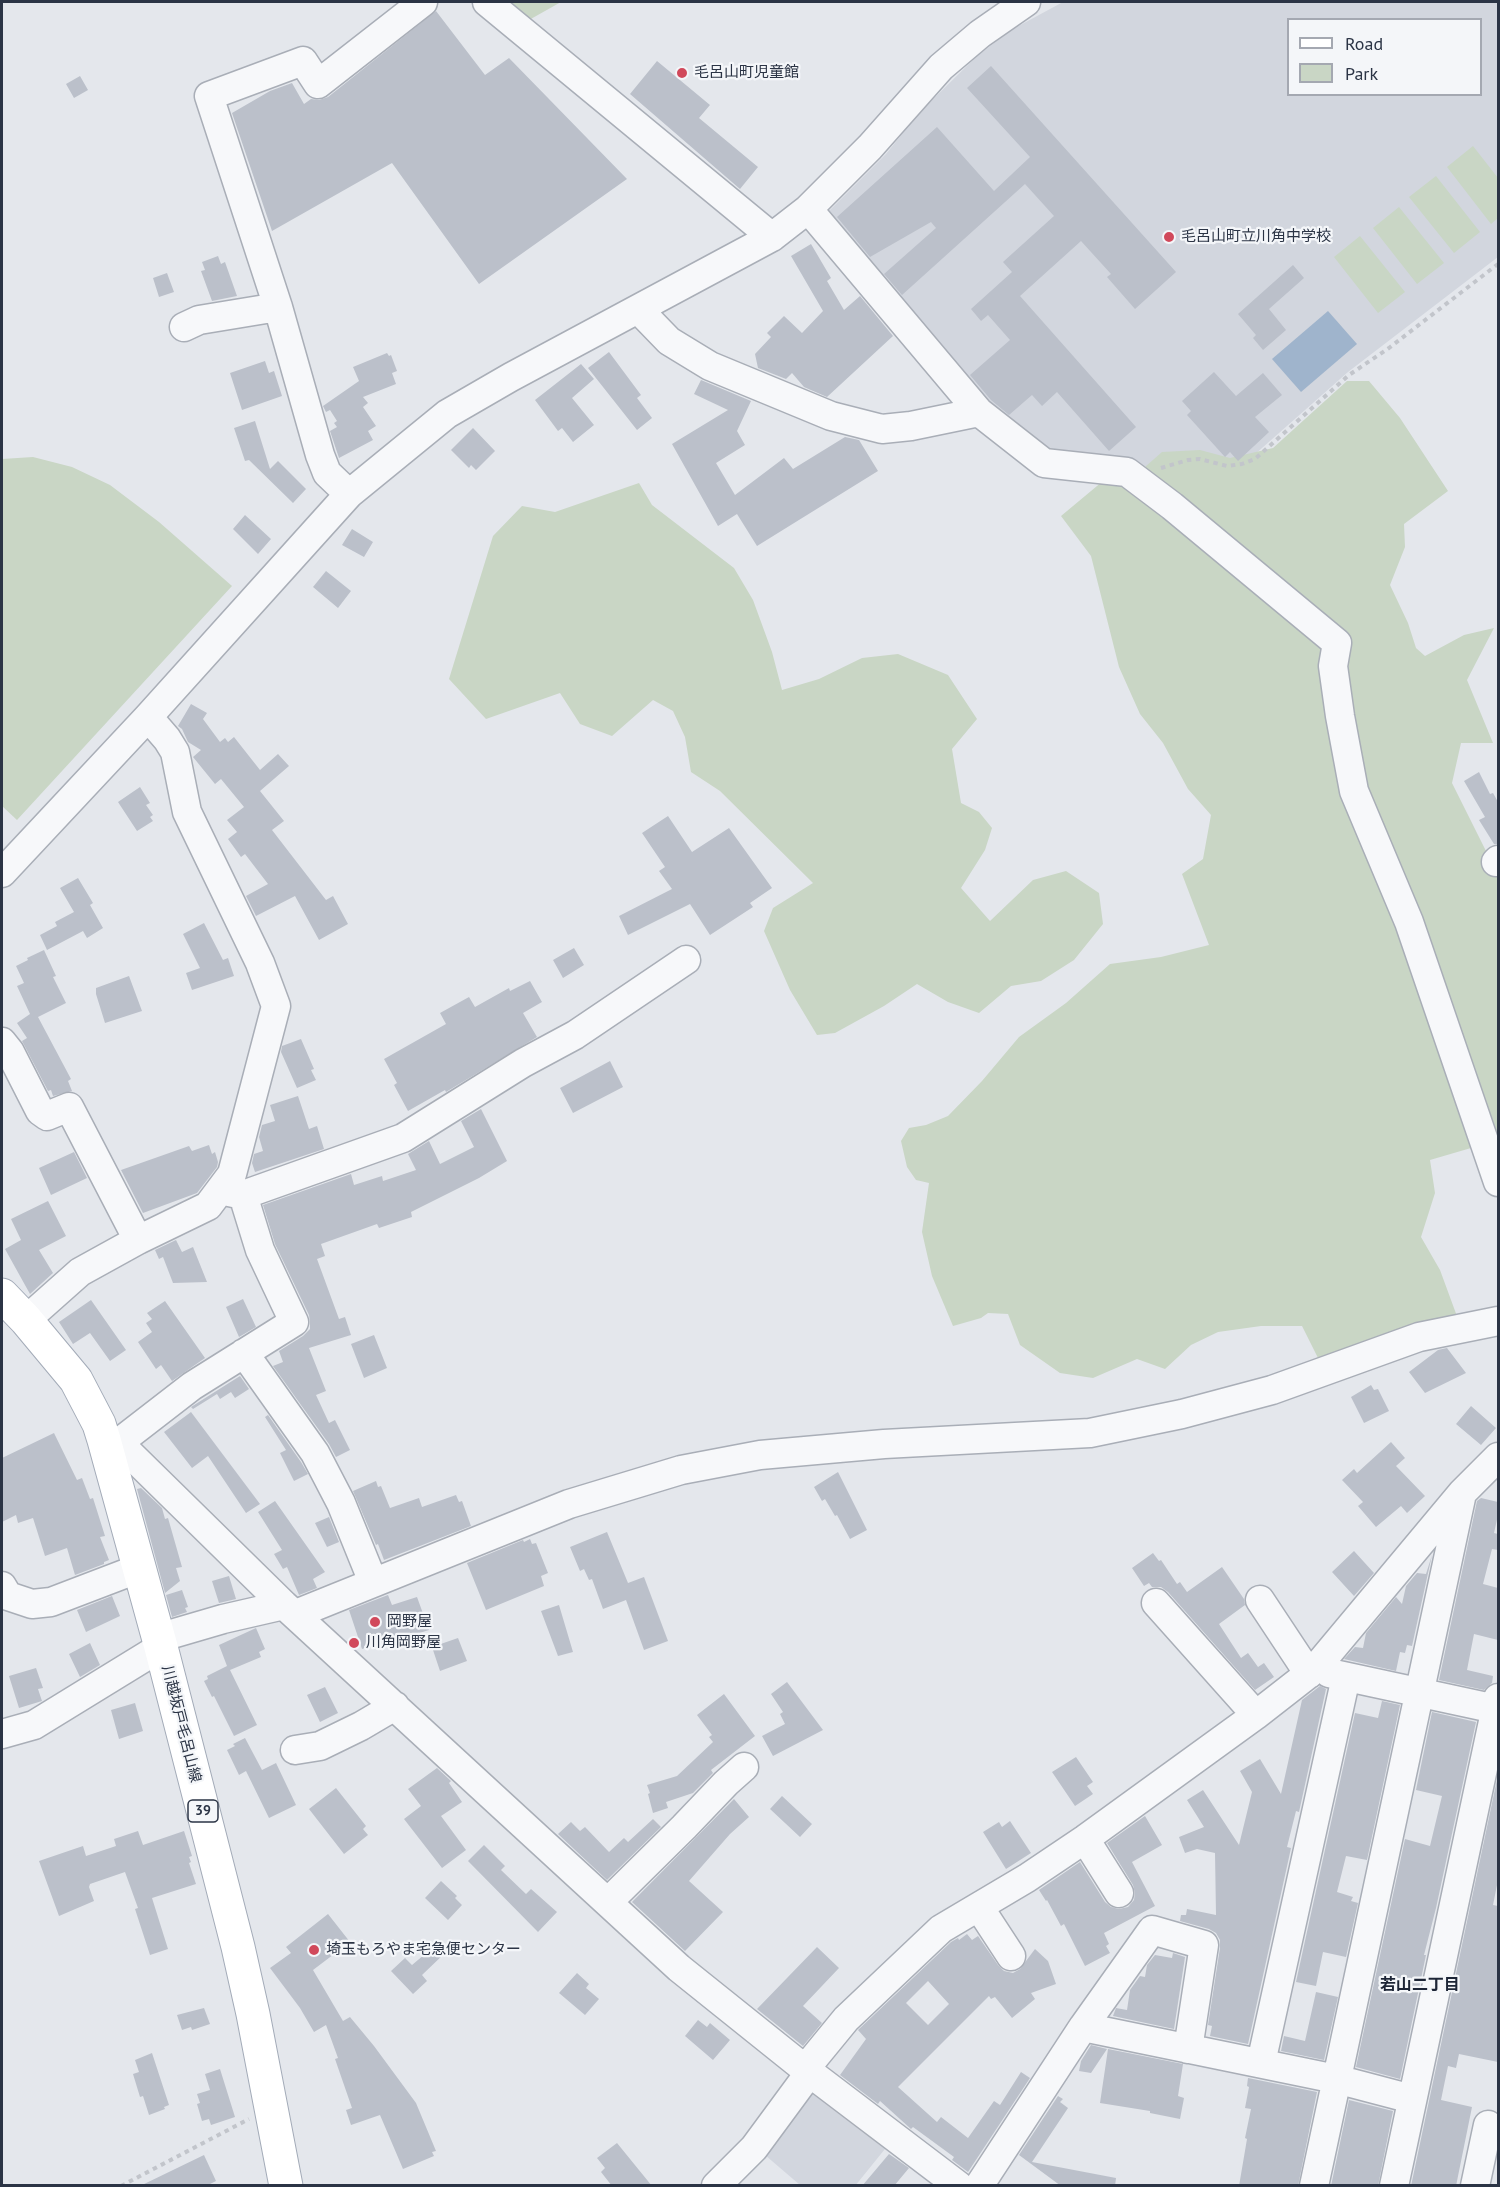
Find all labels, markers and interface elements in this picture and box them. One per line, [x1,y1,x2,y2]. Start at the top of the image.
legend [1287,18,1482,96]
text: Road [1345,32,1383,55]
text: Park [1345,62,1378,85]
place label: 毛呂山町児童館 [694,64,799,82]
marker: 毛呂山町児童館 [675,66,689,80]
place label: 毛呂山町立川角中学校 [1181,228,1331,246]
marker: 毛呂山町立川角中学校 [1162,230,1176,244]
place label: 岡野屋 [387,1613,432,1631]
marker: 岡野屋 [368,1615,382,1629]
place label: 川角岡野屋 [366,1634,441,1652]
marker: 川角岡野屋 [347,1636,361,1650]
street label: 川越坂戸毛呂山線 [158,1664,204,1784]
road number: 39 [188,1800,218,1822]
place label: 埼玉もろやま宅急便センター [326,1941,521,1959]
marker: 埼玉もろやま宅急便センター [307,1943,321,1957]
district label: 若山二丁目 [1380,1975,1460,1995]

